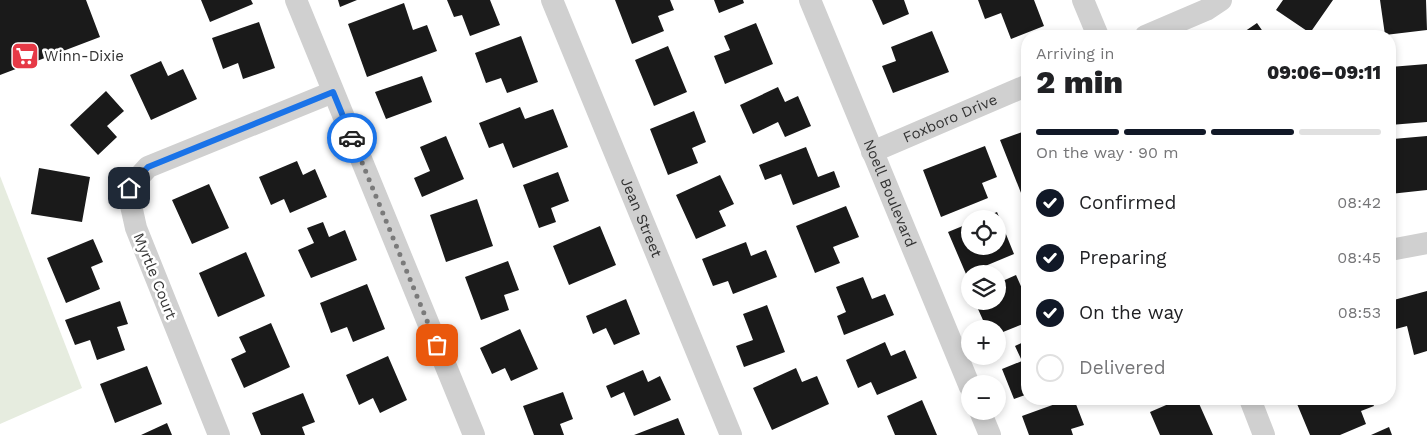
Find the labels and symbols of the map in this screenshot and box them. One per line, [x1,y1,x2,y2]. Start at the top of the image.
supermarket icon: Winn-Dixie [10,41,40,71]
place label: Winn-Dixie [44,47,124,65]
street label: Foxboro Drive [900,90,1000,147]
courier [327,113,377,163]
street label: Noell Boulevard [860,137,920,250]
pin [108,167,150,209]
street label: Jean Street [617,175,666,261]
street label: Myrtle Court [130,230,181,322]
pin [416,324,458,366]

